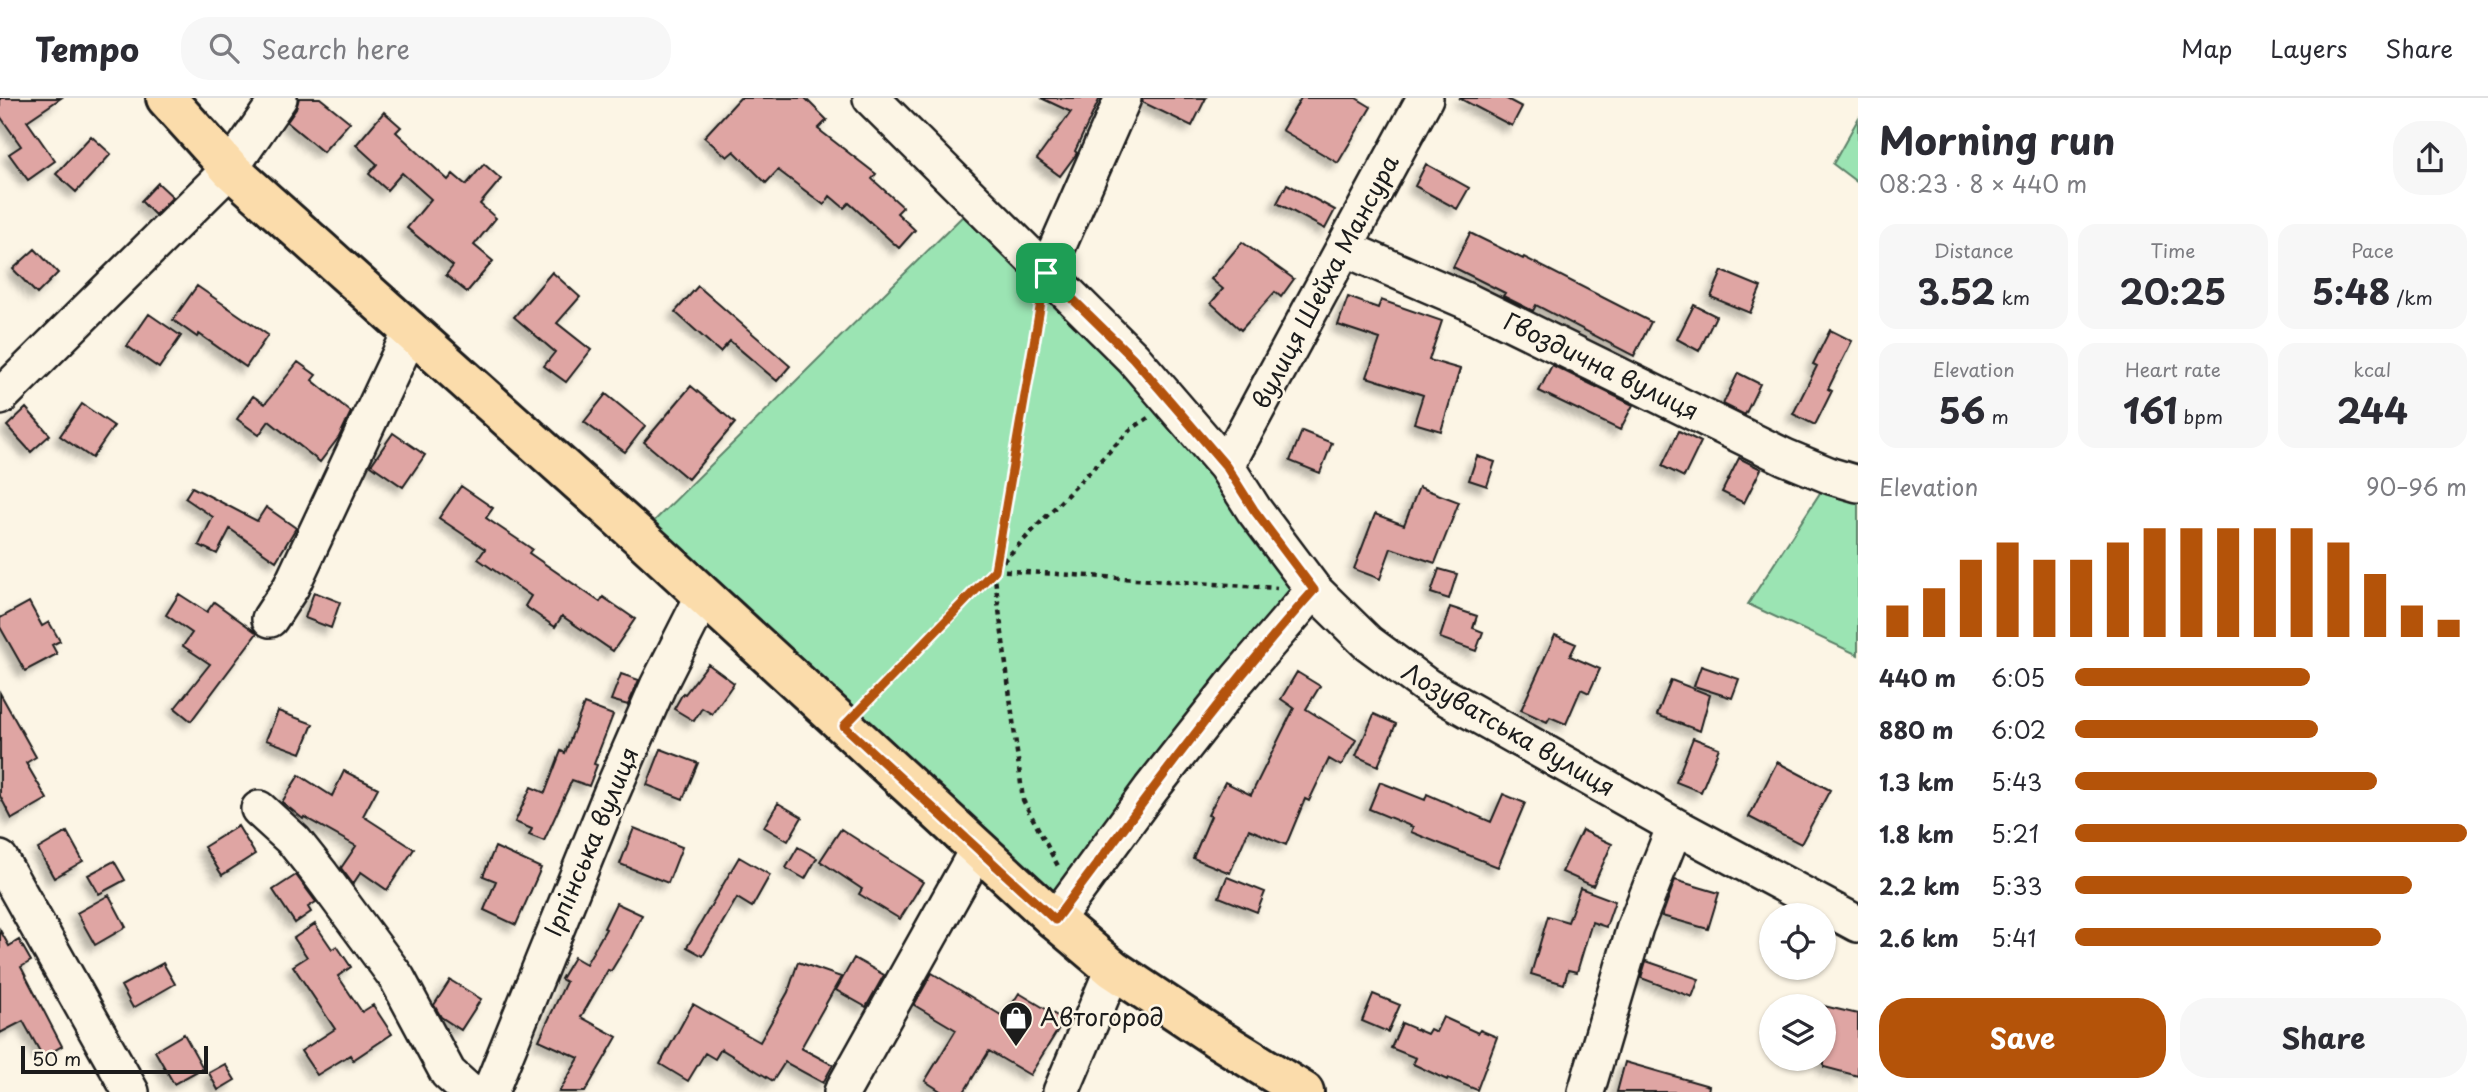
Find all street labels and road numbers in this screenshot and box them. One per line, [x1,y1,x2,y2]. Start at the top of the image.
street label: вулиця Шейха Мансура [1242,148,1407,415]
street label: Гвоздична вулиця [1498,302,1705,428]
street label: Лозуватська вулиця [1396,652,1622,804]
street label: Ірпінська вулиця [534,741,646,942]

